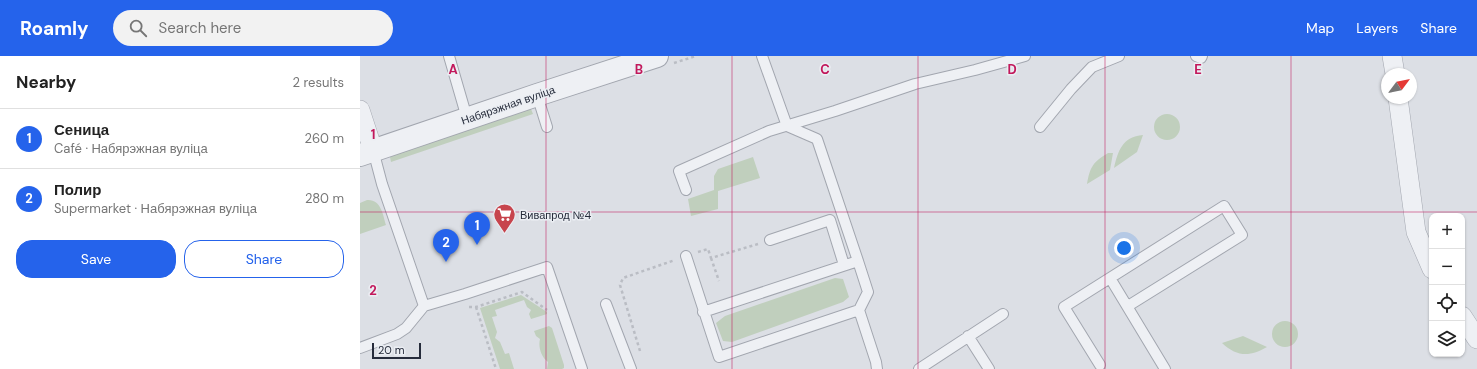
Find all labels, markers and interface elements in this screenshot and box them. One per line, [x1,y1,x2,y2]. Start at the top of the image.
search box [113,10,393,46]
text: Roamly [20,16,89,41]
icon: search [127,17,149,39]
text: Search here [159,18,241,38]
text: Map [1306,19,1334,37]
text: Layers [1356,19,1398,37]
text: Share [1420,19,1457,37]
text: A [448,61,458,78]
text: B [635,61,643,78]
text: C [820,61,830,78]
text: D [1007,61,1017,78]
text: E [1194,61,1202,78]
north arrow [1381,68,1417,104]
text: Nearby [16,71,76,93]
text: 2 results [293,74,344,91]
street label: Набярэжная вуліца [459,82,558,128]
text: Сеница [54,120,109,140]
text: 1 [371,126,375,143]
text: 1 [27,130,31,147]
text: 260 m [304,130,344,147]
text: Café · Набярэжная вуліца [54,140,208,157]
text: Полир [54,180,101,200]
text: 2 [25,190,33,207]
text: 280 m [305,190,344,207]
text: Supermarket · Набярэжная вуліца [54,200,257,217]
supermarket icon: Вивапрод №4 [491,202,517,235]
place label: Вивапрод №4 [520,208,591,222]
pin: 1 [464,212,490,245]
map controls [1429,213,1465,357]
button: + [1429,213,1465,249]
pin: 2 [433,229,459,262]
your location [1114,238,1134,258]
button: Save [16,240,176,278]
button: Share [184,240,344,278]
button: − [1429,249,1465,285]
text: 2 [369,282,377,299]
button: locate [1429,285,1465,321]
button: layers [1429,321,1465,357]
scale bar [372,341,421,360]
text: 20 m [378,343,404,357]

